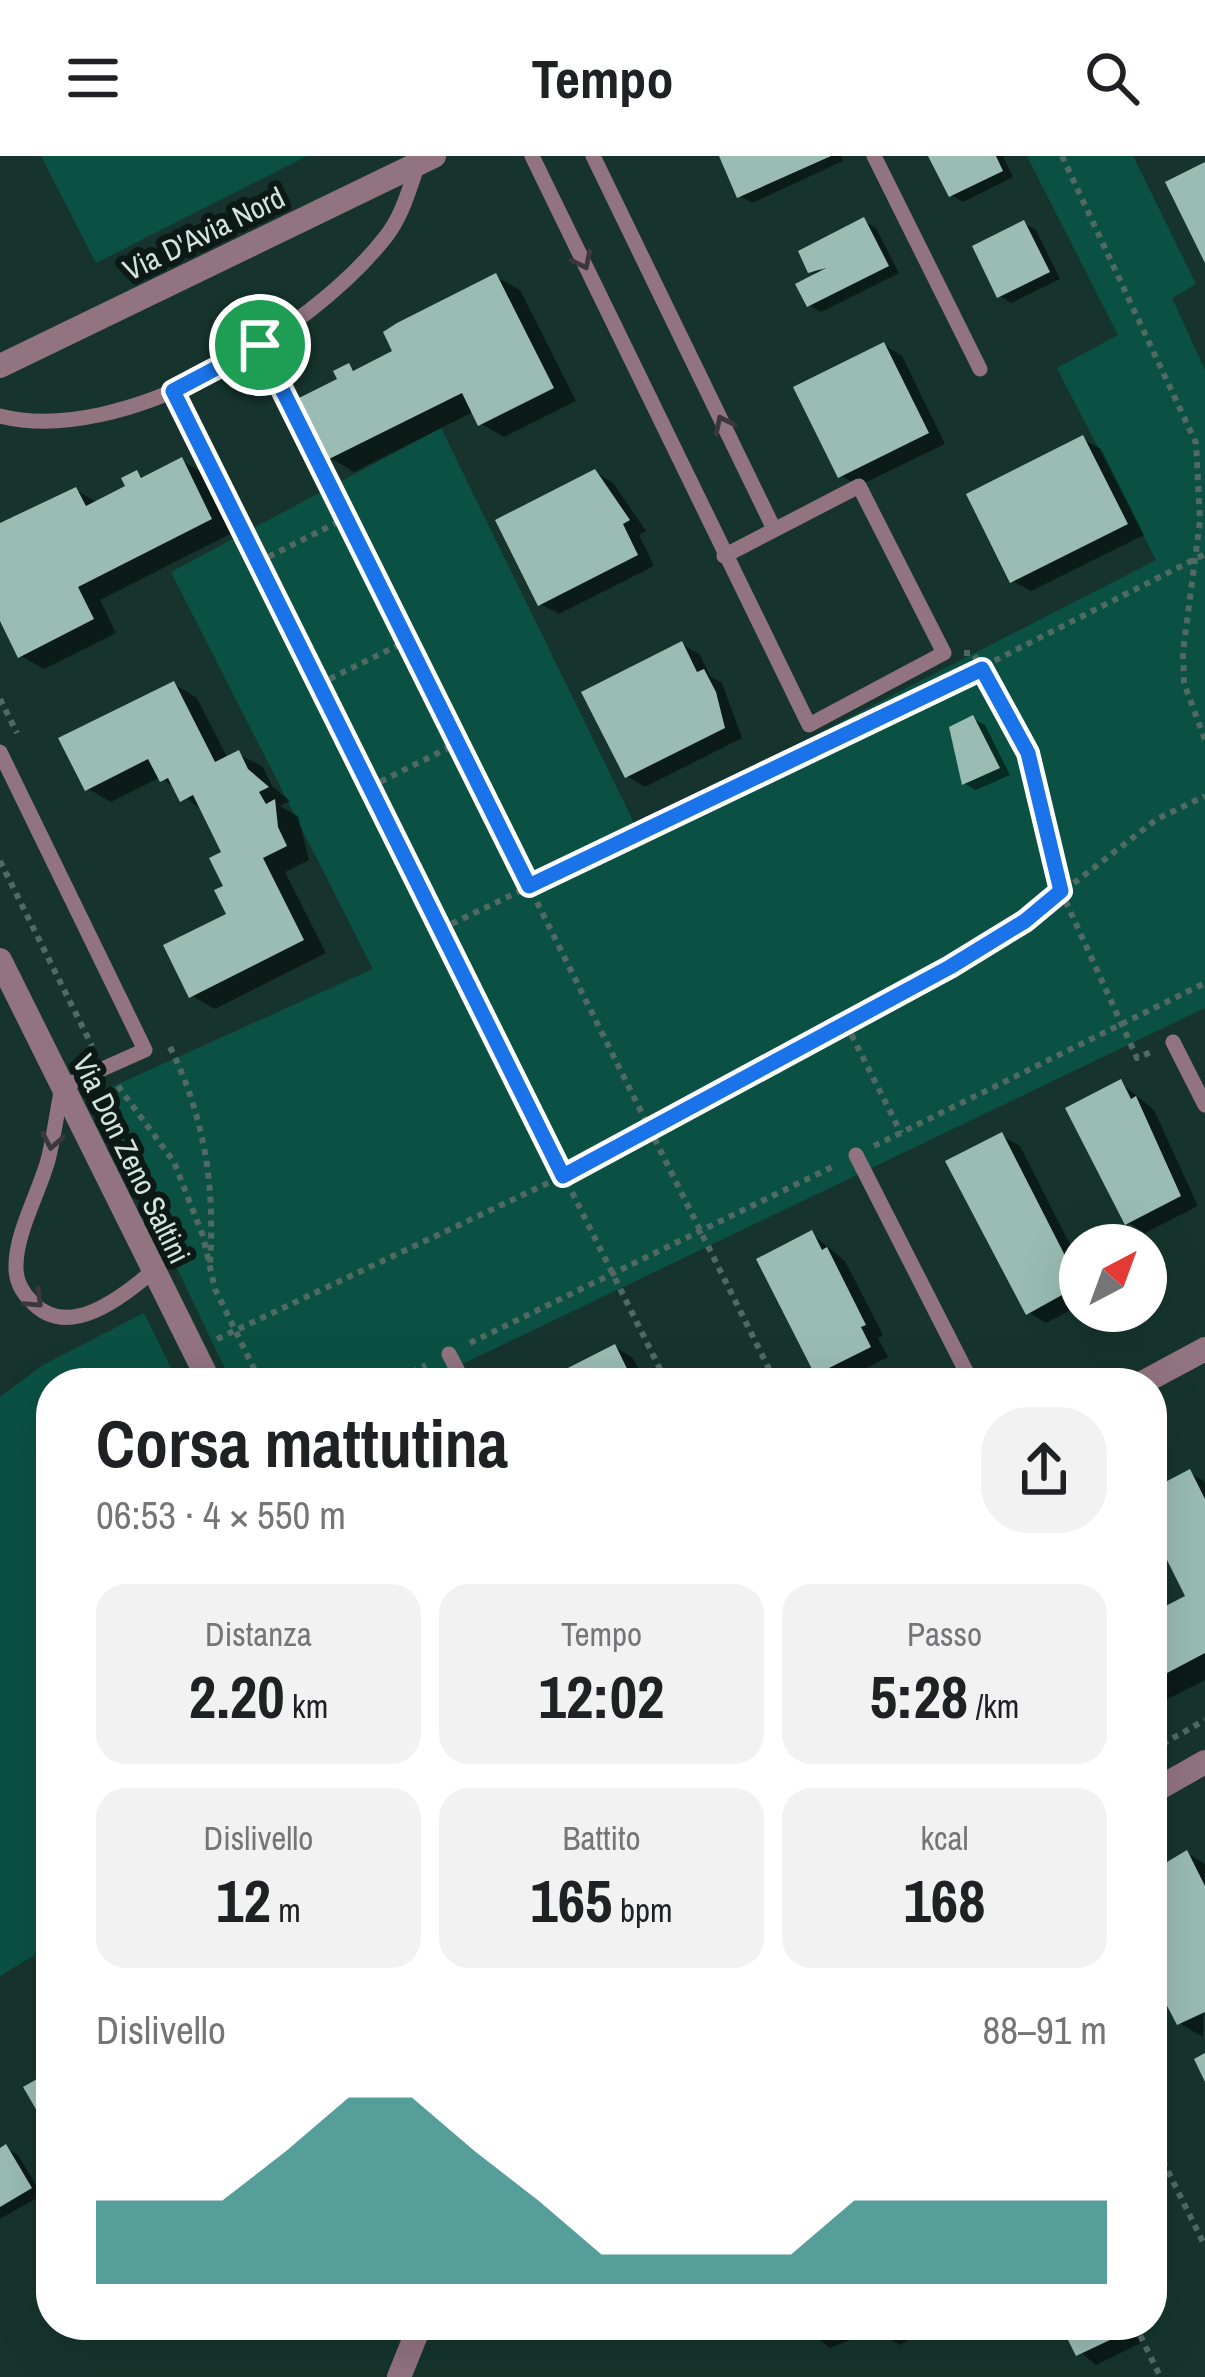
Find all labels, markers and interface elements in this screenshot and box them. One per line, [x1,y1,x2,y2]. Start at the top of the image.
text: Tempo [532,42,673,115]
icon: menu [60,45,126,111]
icon: search [1079,45,1145,111]
street label: Via D'Avia Nord [116,177,291,289]
one-way arrow [569,249,592,271]
pin [209,294,311,396]
icon: arrive [227,312,293,378]
one-way arrow [714,415,737,436]
street label: Via Don Zeno Saltini [64,1047,200,1270]
one-way arrow [40,1131,65,1151]
north arrow [1059,1224,1167,1332]
map controls [1059,1224,1167,1332]
one-way arrow [21,1286,43,1308]
text: Corsa mattutina [96,1399,508,1488]
button: share [981,1407,1107,1533]
text: 06:53 · 4 × 550 m [96,1489,346,1541]
text: Distanza [205,1612,312,1656]
text: Tempo [561,1612,642,1656]
text: Passo [907,1612,982,1656]
text: 2.20 [189,1656,285,1737]
text: 12:02 [539,1656,664,1737]
text: 5:28 [870,1656,968,1737]
text: km [285,1684,328,1728]
text: /km [968,1684,1019,1728]
text: Dislivello [204,1816,313,1860]
text: Battito [562,1816,641,1860]
text: kcal [920,1816,969,1860]
text: 12 [216,1860,271,1941]
text: 165 [530,1860,612,1941]
text: 168 [903,1860,986,1941]
text: m [271,1888,301,1932]
text: bpm [612,1888,673,1932]
text: Dislivello [96,2004,226,2056]
text: 88–91 m [983,2004,1107,2056]

